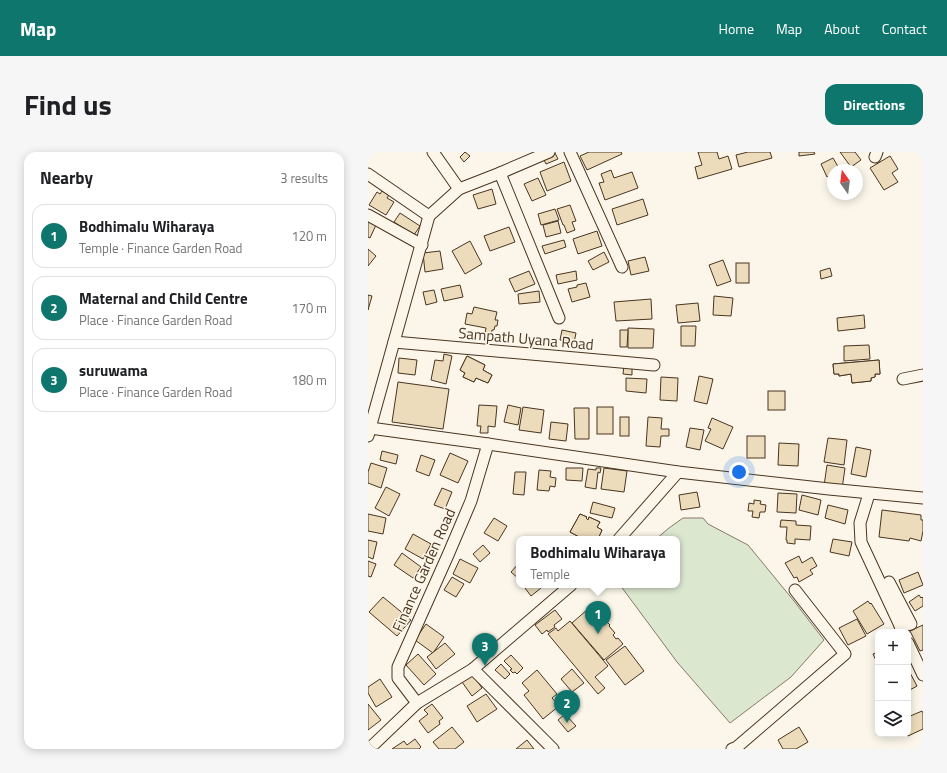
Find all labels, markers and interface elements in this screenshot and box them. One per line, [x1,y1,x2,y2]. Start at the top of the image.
text: Map [20,14,56,43]
text: Home [719,18,754,39]
text: Map [776,18,802,39]
text: About [824,18,860,39]
text: Contact [882,18,927,39]
text: Find us [24,83,112,126]
button: Directions [825,84,923,125]
north arrow [827,164,863,200]
text: Nearby [40,165,93,191]
text: 3 results [280,168,328,188]
text: Bodhimalu Wiharaya [79,215,214,238]
text: 1 [50,226,58,246]
text: 120 m [291,226,327,246]
text: Temple · Finance Garden Road [79,238,243,258]
text: Maternal and Child Centre [79,287,248,310]
text: 2 [50,298,58,318]
text: 170 m [291,298,327,318]
text: Place · Finance Garden Road [79,310,232,330]
street label: Sampath Uyana Road [457,321,595,356]
text: suruwama [79,359,148,382]
text: 3 [50,370,58,390]
text: 180 m [291,370,327,390]
text: Place · Finance Garden Road [79,382,232,402]
your location [729,462,749,482]
street label: Finance Garden Road [386,504,461,635]
popup [516,536,680,588]
text: Bodhimalu Wiharaya [530,541,666,564]
text: Temple [530,564,570,584]
pin: 1 [585,601,611,634]
map controls [875,629,911,737]
button: + [875,629,911,665]
pin: 3 [472,633,498,666]
button: − [875,665,911,701]
pin: 2 [554,690,580,723]
button: layers [875,701,911,737]

